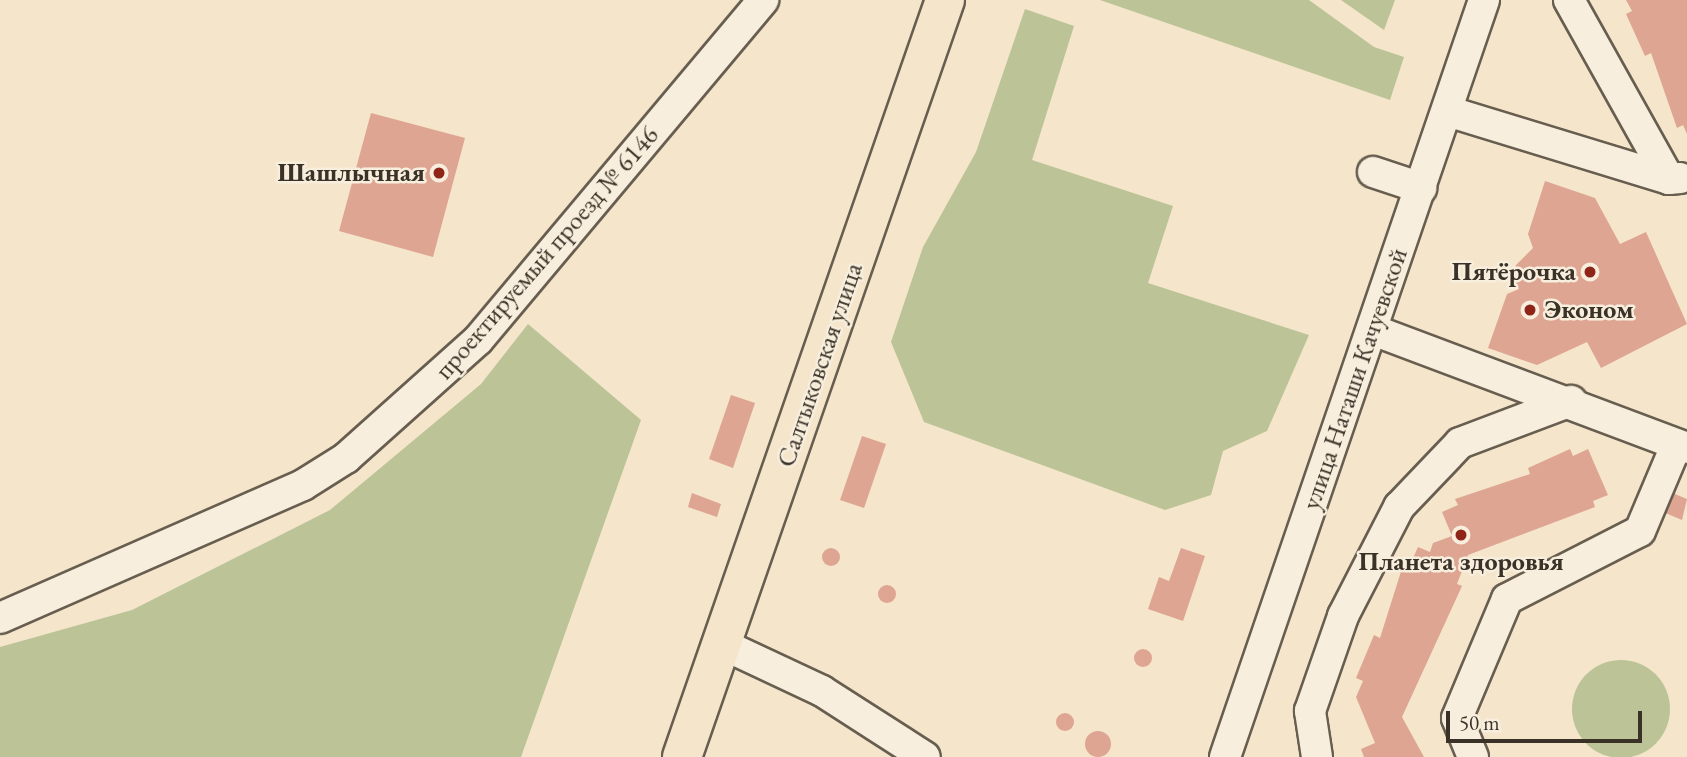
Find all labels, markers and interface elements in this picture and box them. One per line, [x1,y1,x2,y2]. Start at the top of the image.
street label: проектируемый проезд № 6146 [429,120,665,386]
place label: Шашлычная [278,157,425,189]
marker: Шашлычная [431,165,447,181]
street label: улица Наташи Качуевской [1296,244,1414,514]
place label: Пятёрочка [1452,256,1576,288]
street label: Салтыковская улица [770,259,870,471]
marker: Пятёрочка [1582,264,1598,280]
place label: Эконом [1544,294,1634,326]
marker: Эконом [1522,302,1538,318]
marker: Планета здоровья [1453,527,1469,543]
place label: Планета здоровья [1358,546,1564,578]
scale bar [1449,698,1645,742]
text: 50 m [1459,709,1500,736]

